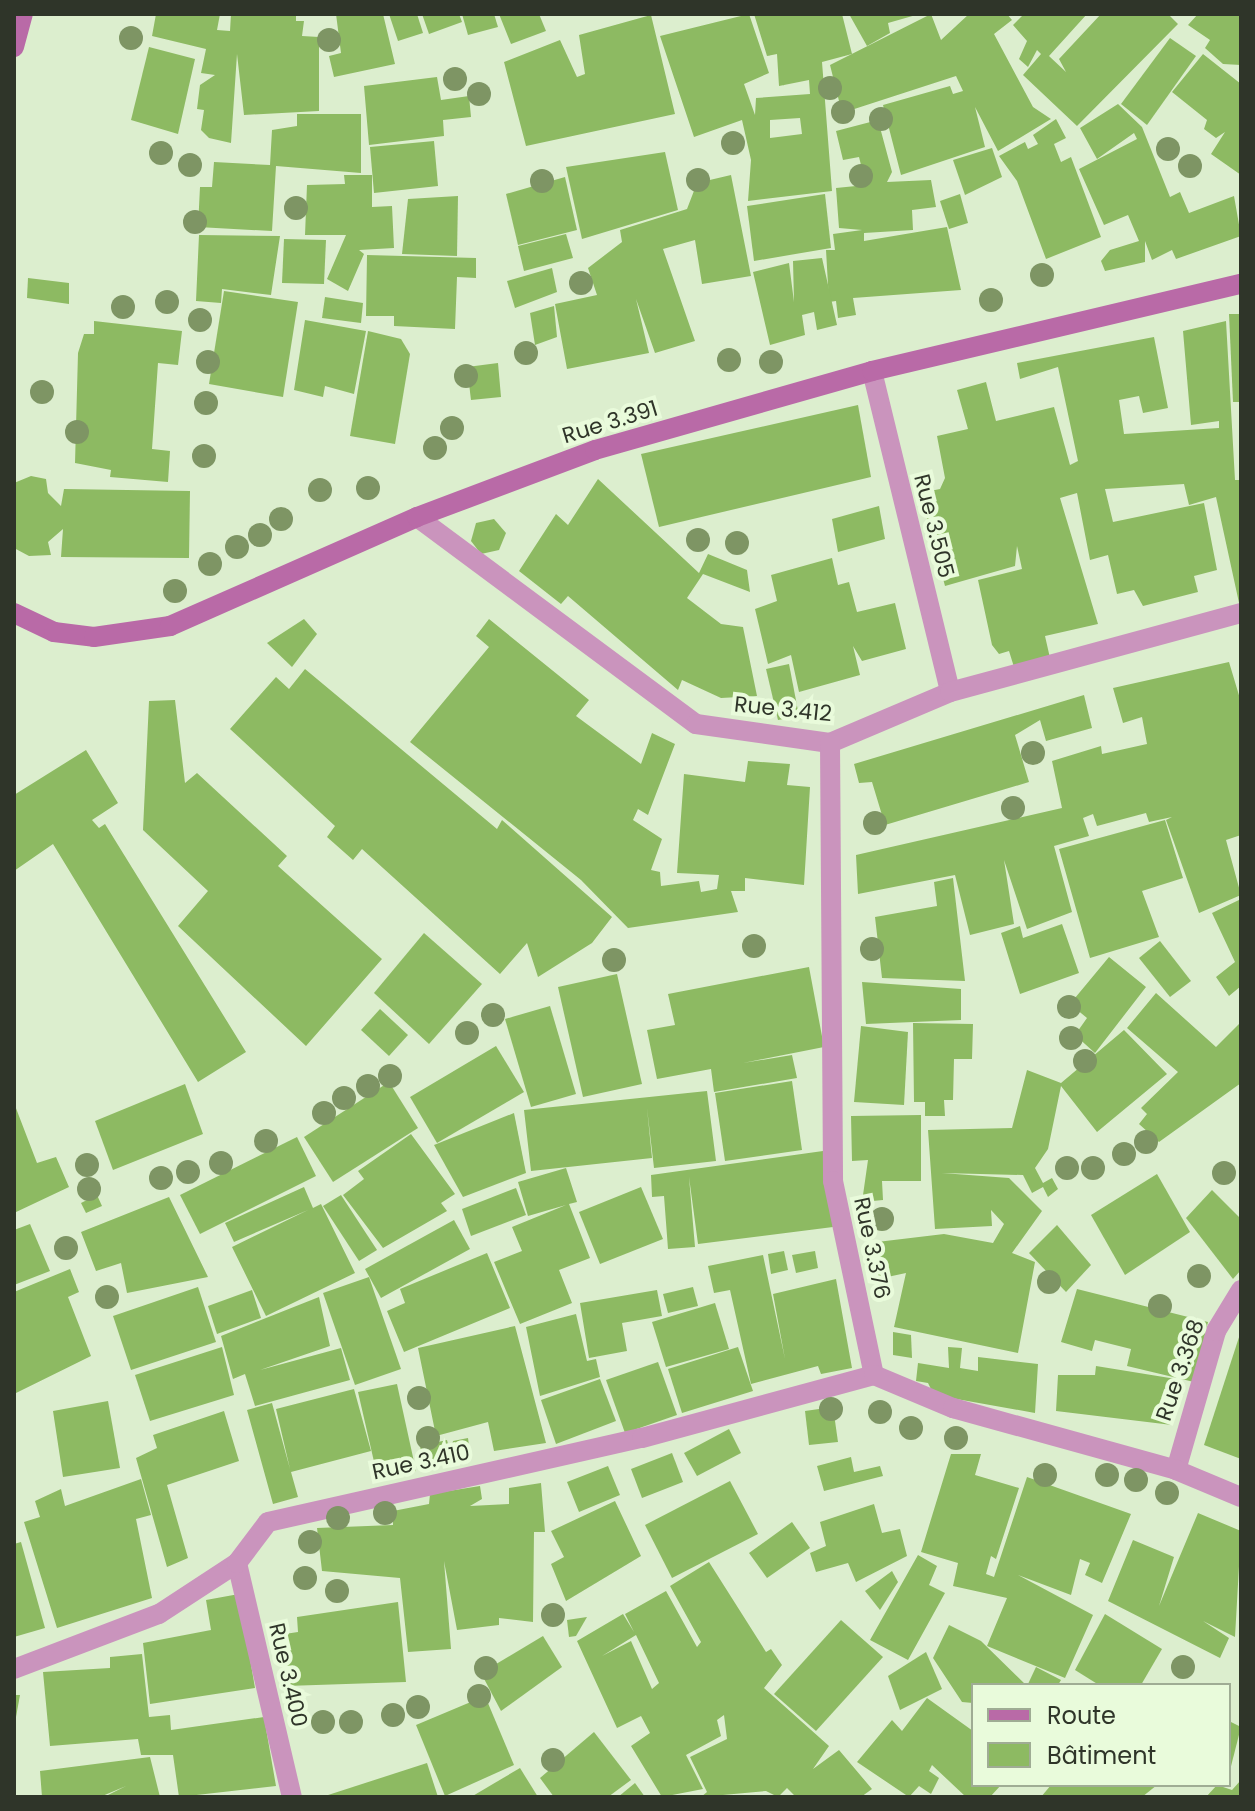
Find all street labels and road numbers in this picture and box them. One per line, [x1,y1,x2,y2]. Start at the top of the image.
street label: Rue 3.391 [559,395,661,449]
street label: Rue 3.505 [908,471,960,581]
street label: Rue 3.412 [733,691,833,727]
street label: Rue 3.376 [848,1195,896,1301]
street label: Rue 3.368 [1150,1316,1210,1424]
street label: Rue 3.410 [370,1439,472,1485]
street label: Rue 3.400 [263,1620,313,1730]

